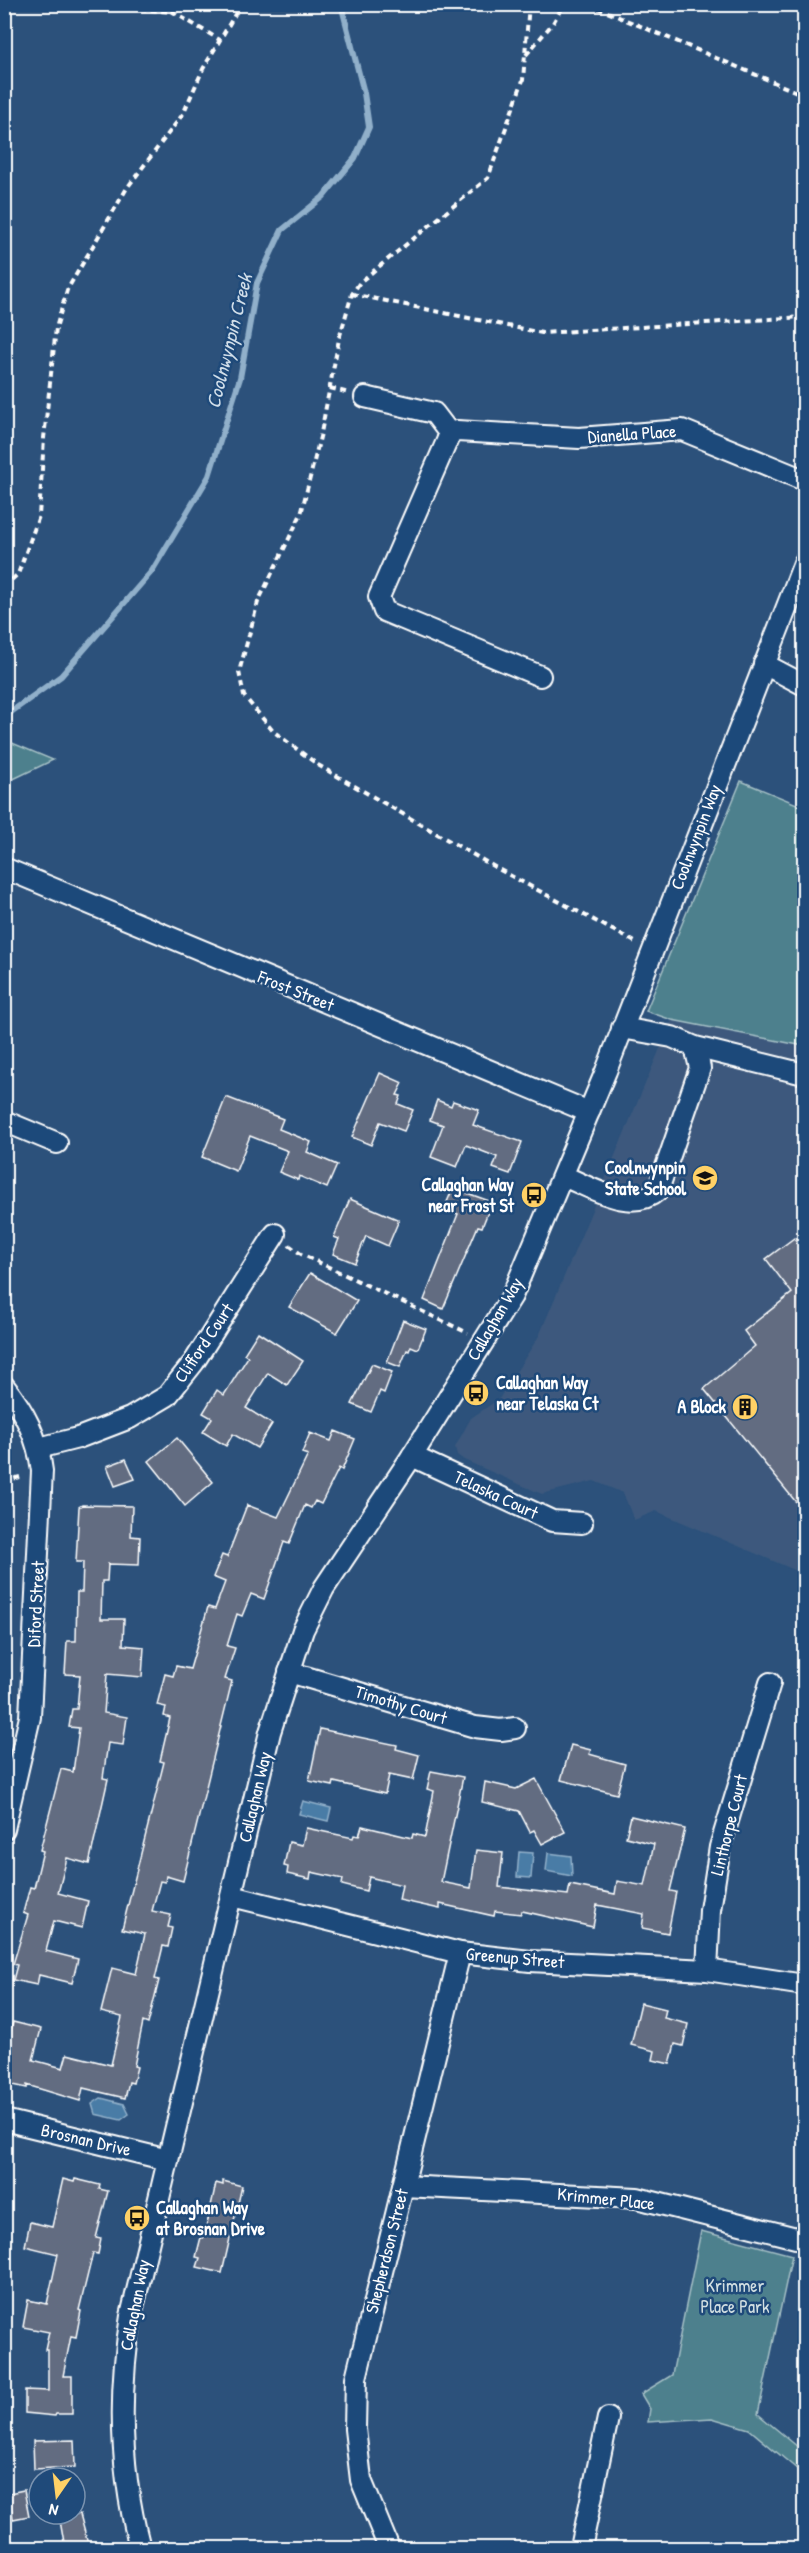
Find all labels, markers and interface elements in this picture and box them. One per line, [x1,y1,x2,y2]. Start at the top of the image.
water label: Coolnwynpin Creek [199,269,260,411]
street label: Dianella Place [587,418,677,449]
street label: Coolnwynpin Way [664,780,727,893]
street label: Frost Street [253,964,339,1017]
place label: Coolnwynpin State School [605,1155,687,1201]
school or university icon: Coolnwynpin State School [690,1163,720,1193]
place label: Callaghan Way near Frost St [422,1172,515,1218]
bus stop icon: Callaghan Way near Frost St [519,1180,549,1210]
street label: Callaghan Way [461,1272,529,1365]
street label: Clifford Court [168,1297,240,1387]
place label: Callaghan Way near Telaska Ct [496,1370,599,1416]
bus stop icon: Callaghan Way near Telaska Ct [461,1378,491,1408]
building icon: A Block [730,1392,760,1422]
place label: A Block [677,1394,727,1419]
street label: Telaska Court [450,1464,543,1525]
street label: Diford Street [21,1559,50,1648]
street label: Timothy Court [352,1679,451,1731]
street label: Callaghan Way [232,1749,277,1845]
street label: Linthorpe Court [704,1771,753,1878]
street label: Greenup Street [465,1941,566,1974]
street label: Brosnan Drive [39,2117,134,2162]
street label: Krimmer Place [556,2181,656,2216]
street label: Shepherdson Street [359,2185,414,2316]
place label: Callaghan Way at Brosnan Drive [156,2195,266,2241]
bus stop icon: Callaghan Way at Brosnan Drive [122,2203,152,2233]
street label: Callaghan Way [113,2257,156,2353]
park label: Krimmer Place Park [701,2273,770,2319]
north arrow [27,2466,87,2526]
text: N [46,2499,60,2522]

